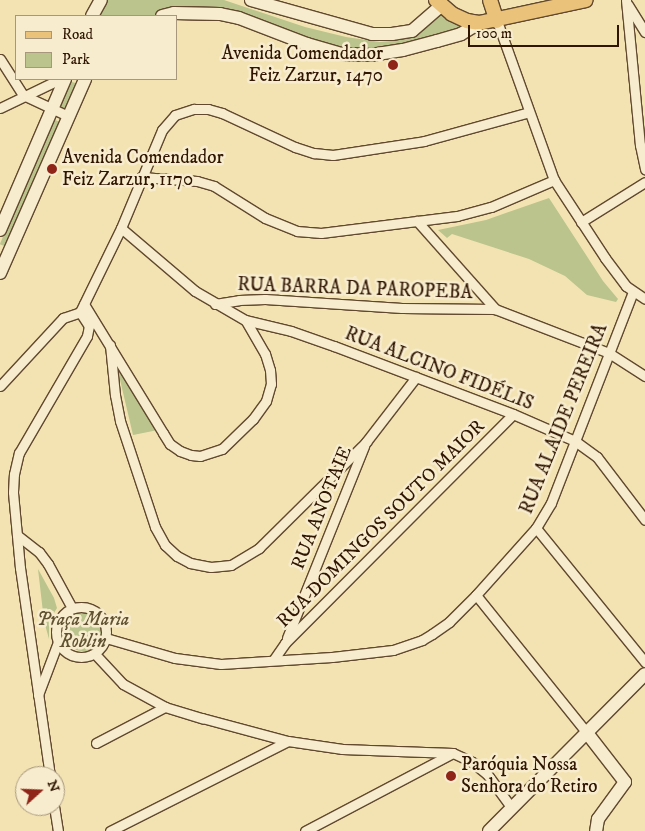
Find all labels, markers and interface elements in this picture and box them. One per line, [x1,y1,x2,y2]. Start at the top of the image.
legend [15,15,178,80]
scale bar [470,15,621,47]
text: 100 m [476,24,512,43]
text: Road [62,25,93,44]
place label: Avenida Comendador Feiz Zarzur, 1470 [222,43,383,87]
text: Park [62,50,90,69]
marker: Avenida Comendador Feiz Zarzur, 1470 [387,59,399,71]
place label: Avenida Comendador Feiz Zarzur, 1170 [62,147,223,191]
marker: Avenida Comendador Feiz Zarzur, 1170 [46,163,58,175]
street label: RUA BARRA DA PAROPEBA [237,274,473,304]
street label: RUA ALAIDE PEREIRA [515,320,613,518]
street label: RUA ALCINO FIDÉLIS [341,322,537,416]
street label: RUA DOMINGOS SOUTO MAIOR [272,415,490,633]
street label: RUA ANOTAIE [287,443,357,573]
park label: Praça Maria Roblin [37,609,129,653]
place label: Paróquia Nossa Senhora do Retiro [461,754,598,798]
north arrow [15,766,65,816]
marker: Paróquia Nossa Senhora do Retiro [445,770,457,782]
text: N [43,778,64,795]

